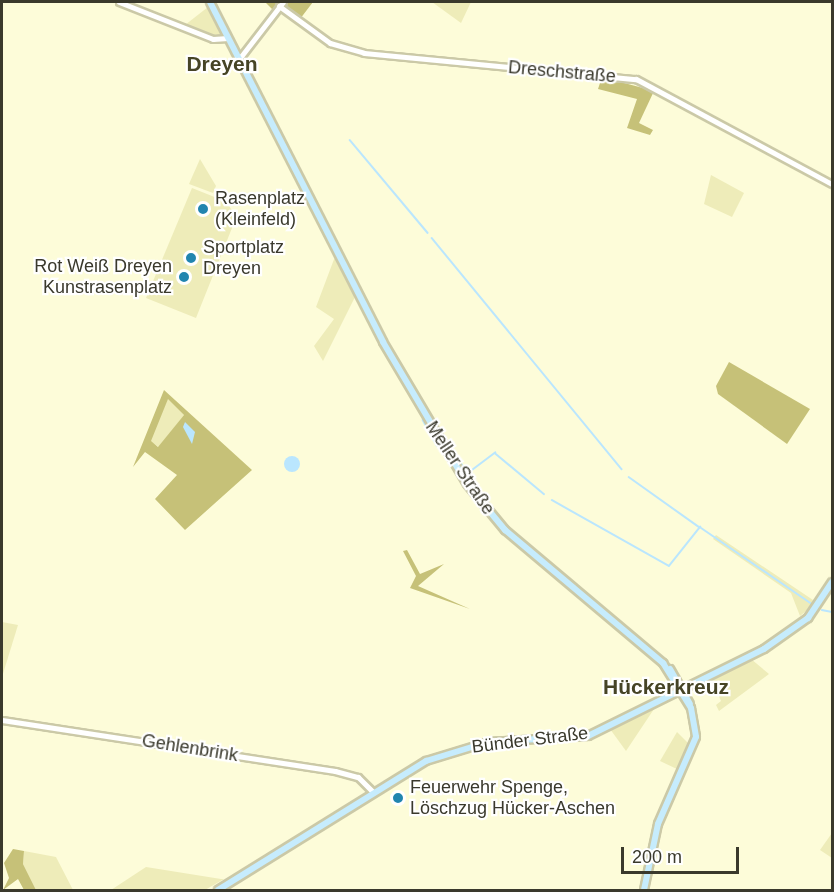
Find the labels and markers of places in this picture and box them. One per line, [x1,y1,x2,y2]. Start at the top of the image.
place label: Rasenplatz (Kleinfeld) [215,188,305,230]
marker: Rasenplatz (Kleinfeld) [196,202,210,216]
place label: Sportplatz Dreyen [203,237,284,280]
marker: Sportplatz Dreyen [184,251,198,265]
place label: Rot Weiß Dreyen Kunstrasenplatz [34,256,172,298]
marker: Rot Weiß Dreyen Kunstrasenplatz [177,270,191,284]
place label: Feuerwehr Spenge, Löschzug Hücker-Aschen [410,777,615,820]
marker: Feuerwehr Spenge, Löschzug Hücker-Aschen [391,791,405,805]

